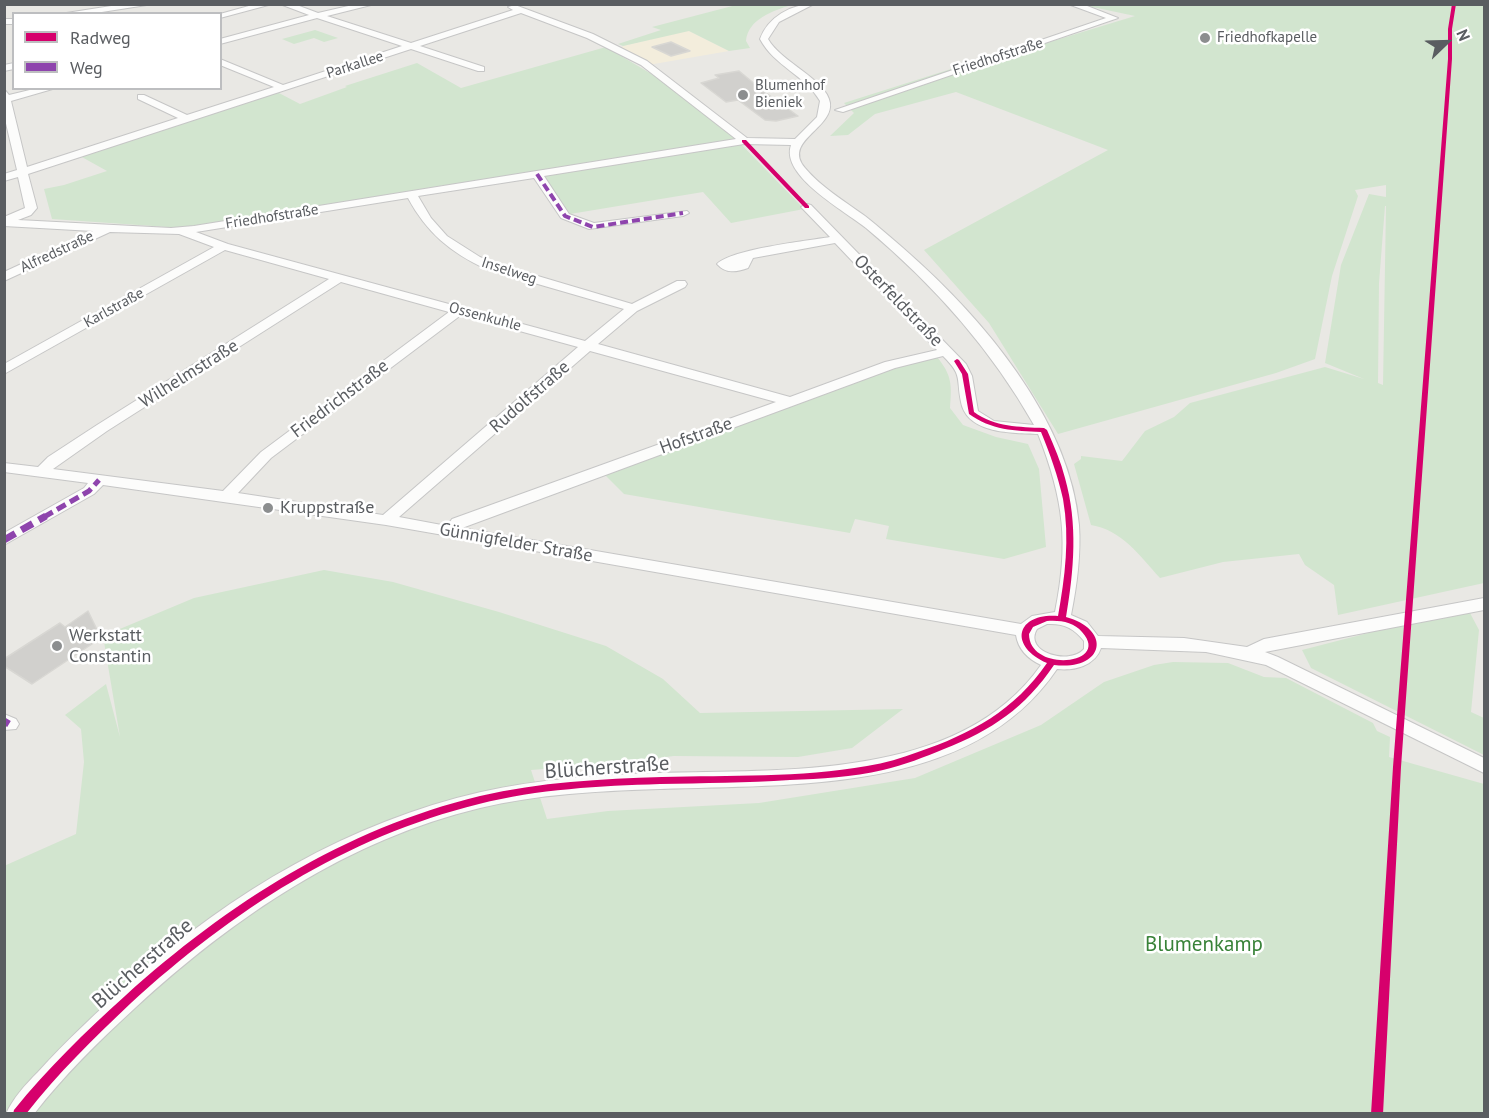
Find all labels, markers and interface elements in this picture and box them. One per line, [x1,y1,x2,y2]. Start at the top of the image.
legend [12,12,222,90]
north arrow [1417,12,1477,72]
text: Radweg [70,26,131,49]
text: N [1452,26,1475,44]
place label: Friedhofkapelle [1217,29,1317,47]
marker: Friedhofkapelle [1198,31,1212,45]
street label: Friedhofstraße [951,34,1045,80]
street label: Parkallee [324,47,386,83]
text: Weg [70,56,103,79]
place label: Blumenhof Bieniek [755,77,825,112]
marker: Blumenhof Bieniek [736,88,750,102]
street label: Friedhofstraße [224,201,320,233]
street label: Alfredstraße [17,227,97,277]
street label: Osterfeldstraße [849,251,947,351]
street label: Inselweg [479,254,539,288]
street label: Karlstraße [81,284,147,332]
street label: Ossenkuhle [447,299,523,335]
street label: Wilhelmstraße [136,335,242,413]
street label: Friedrichstraße [287,355,393,443]
street label: Rudolfstraße [486,356,574,438]
street label: Hofstraße [657,413,735,459]
place label: Kruppstraße [280,497,374,519]
marker: Kruppstraße [261,501,275,515]
street label: Günnigfelder Straße [438,519,594,567]
place label: Werkstatt Constantin [69,625,151,668]
marker: Werkstatt Constantin [50,639,64,653]
street label: Blücherstraße [544,751,670,785]
street label: Blücherstraße [88,913,198,1015]
park label: Blumenkamp [1145,932,1263,958]

